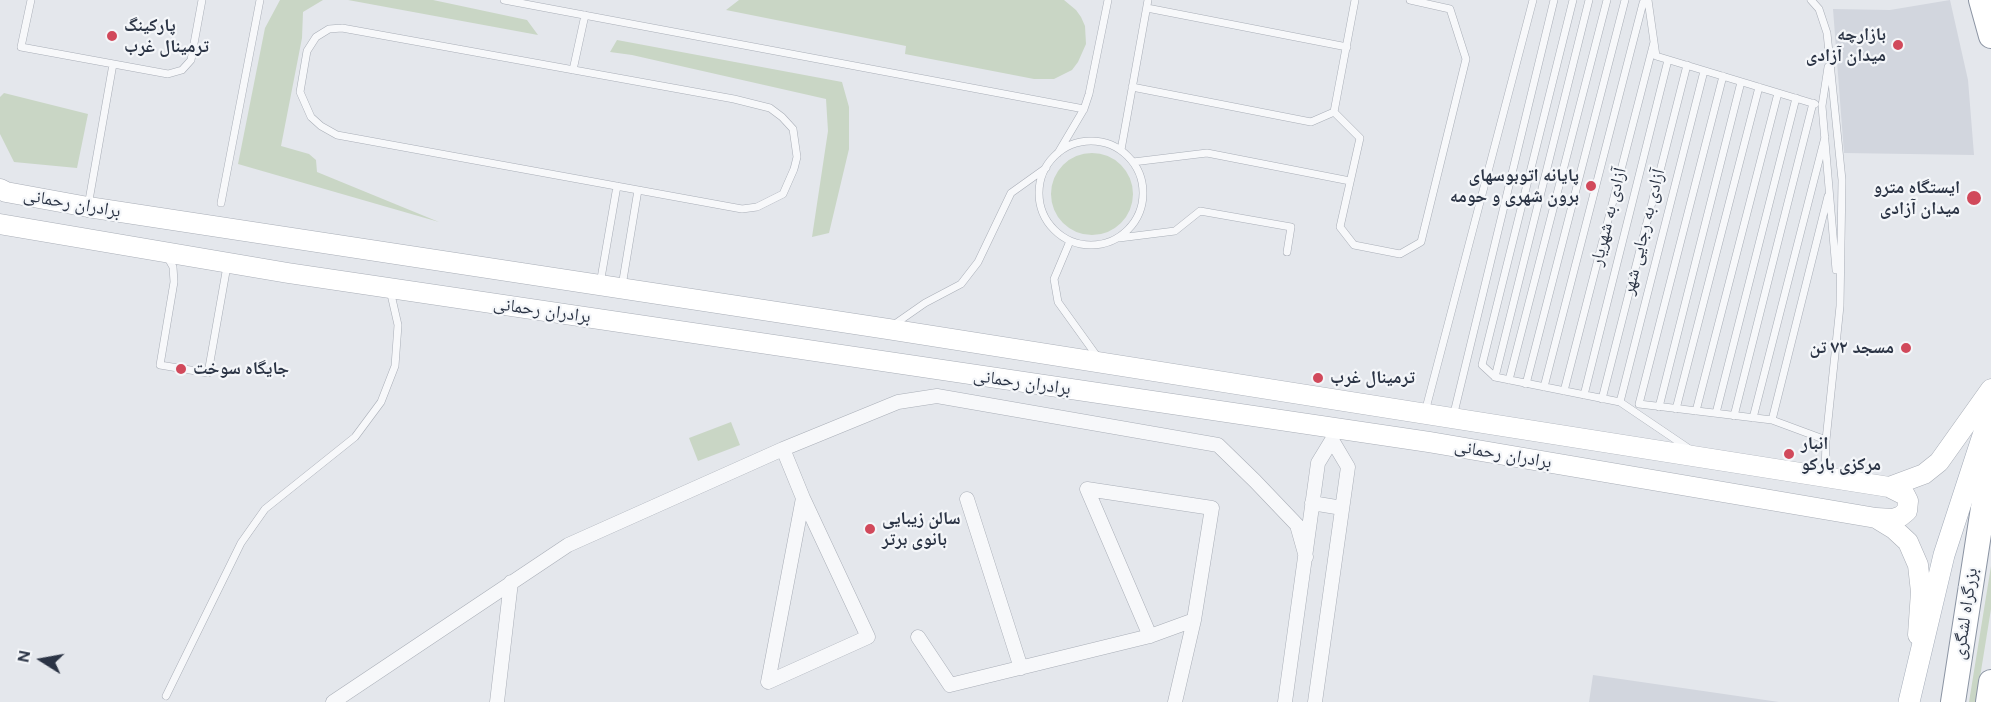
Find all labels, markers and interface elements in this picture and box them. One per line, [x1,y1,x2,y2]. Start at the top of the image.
place label: پارکینگ ترمینال غرب [124,15,209,57]
place label: بازارچه میدان آزادی [1806,24,1886,66]
marker: پارکینگ ترمینال غرب [105,29,119,43]
marker: بازارچه میدان آزادی [1891,38,1905,52]
place label: پایانه اتوبوسهای برون شهری و حومه [1450,165,1579,207]
street label: آزادی به شهریار [1586,166,1632,268]
street label: آزادی به رجایی شهر [1618,167,1670,297]
place label: ایستگاه مترو میدان آزادی [1873,177,1960,219]
marker: پایانه اتوبوسهای برون شهری و حومه [1584,179,1598,193]
street label: برادران رحمانی [22,185,122,223]
marker: ایستگاه مترو میدان آزادی [1965,189,1983,207]
street label: برادران رحمانی [492,293,592,329]
place label: مسجد ۷۲ تن [1809,337,1894,359]
marker: مسجد ۷۲ تن [1899,341,1913,355]
place label: جایگاه سوخت [193,358,289,380]
marker: جایگاه سوخت [174,362,188,376]
street label: برادران رحمانی [972,365,1072,401]
place label: ترمینال غرب [1330,367,1415,389]
marker: ترمینال غرب [1311,371,1325,385]
place label: انبار مرکزی بارکو [1801,433,1881,476]
street label: برادران رحمانی [1453,436,1553,474]
marker: انبار مرکزی بارکو [1782,447,1796,461]
place label: سالن زیبایی بانوی برتر [882,508,961,550]
marker: سالن زیبایی بانوی برتر [863,522,877,536]
street label: بزرگراه لشگری [1949,567,1983,661]
north arrow [12,630,72,690]
text: N [12,649,35,664]

